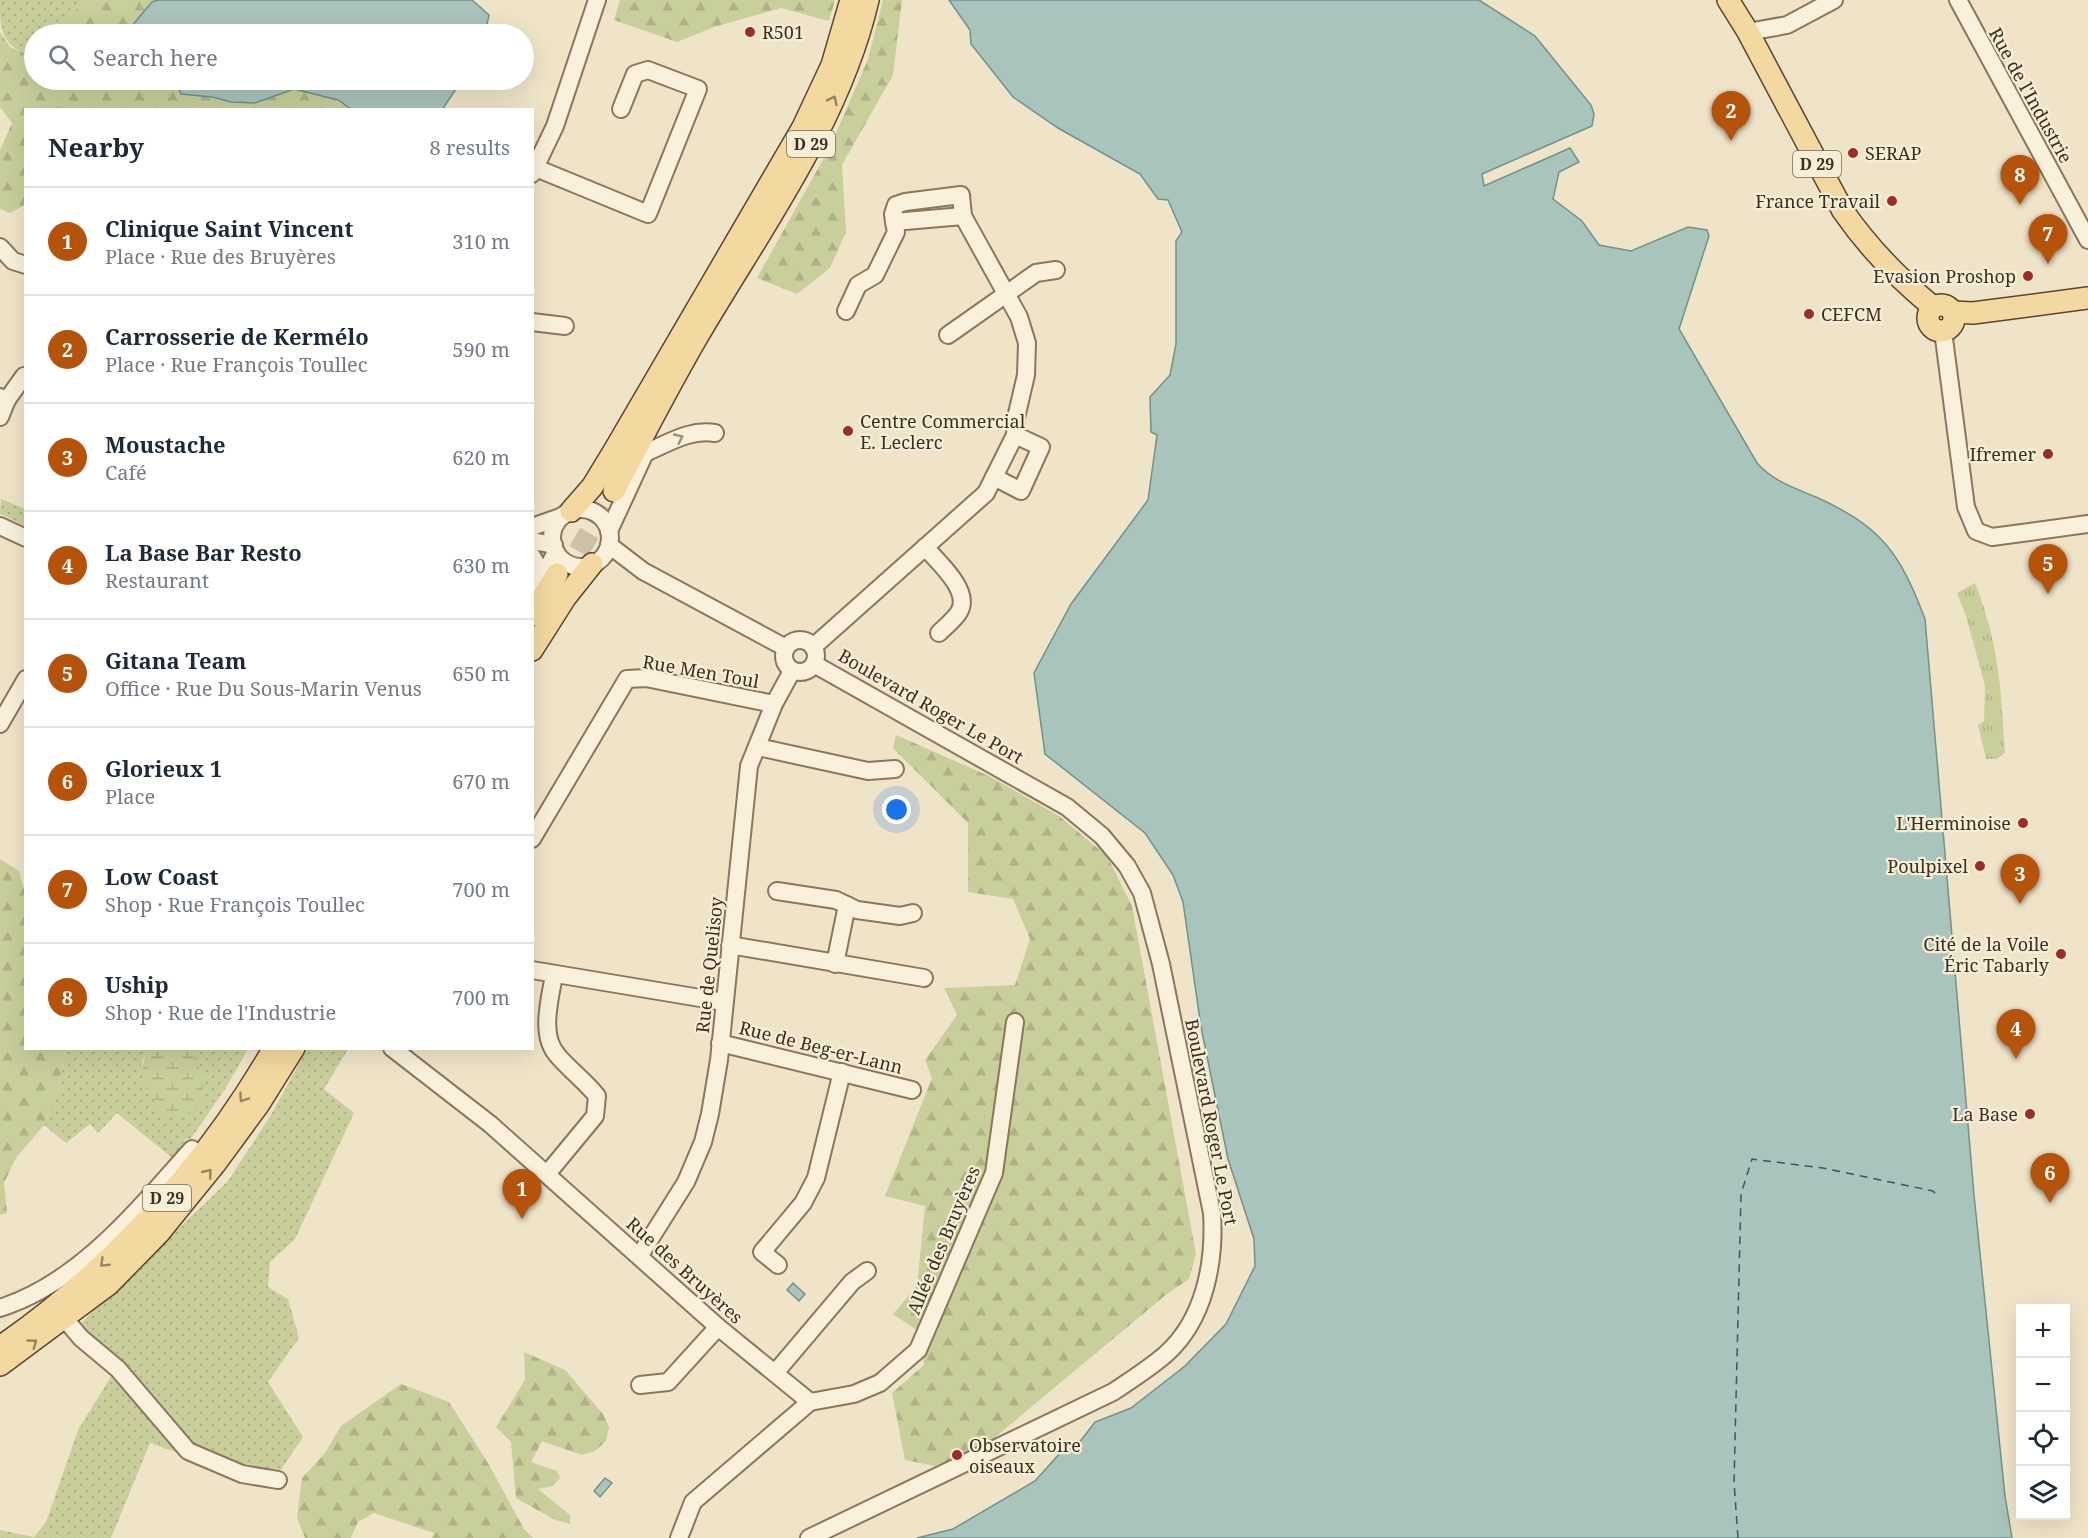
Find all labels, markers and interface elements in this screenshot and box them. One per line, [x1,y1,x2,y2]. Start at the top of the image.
place label: R501 [762,20,804,44]
street label: Rue de l'Industrie [1984,23,2078,167]
search box [24,24,534,90]
marker: R501 [743,25,757,39]
icon: search [45,41,78,74]
text: Search here [93,42,218,72]
pin: 2 [1712,92,1750,141]
one-way arrow [826,95,838,106]
text: Nearby [48,129,144,165]
road number: D 29 [787,131,835,157]
text: 8 results [430,134,510,161]
place label: SERAP [1865,141,1922,165]
marker: SERAP [1846,146,1860,160]
road number: D 29 [1793,151,1841,177]
pin: 8 [2000,156,2040,205]
place label: France Travail [1755,189,1880,213]
marker: France Travail [1885,194,1899,208]
text: Clinique Saint Vincent [105,213,353,243]
pin: 7 [2028,214,2068,264]
text: 1 [62,228,73,255]
text: 310 m [452,228,510,255]
text: Place · Rue des Bruyères [105,243,336,270]
place label: Evasion Proshop [1873,264,2016,288]
marker: Evasion Proshop [2021,269,2035,283]
place label: CEFCM [1821,302,1882,326]
marker: CEFCM [1802,307,1816,321]
text: Carrosserie de Kermélo [105,321,369,351]
text: 2 [62,336,73,363]
text: 590 m [452,336,510,363]
text: Place · Rue François Toullec [105,351,368,378]
place label: Centre Commercial E. Leclerc [860,409,1026,454]
marker: Centre Commercial E. Leclerc [841,424,855,438]
text: Moustache [105,429,226,459]
one-way arrow [673,433,684,445]
place label: Ifremer [1970,442,2037,466]
text: 3 [62,444,73,471]
text: 620 m [452,444,510,471]
marker: Ifremer [2041,447,2055,461]
text: Café [105,459,147,486]
text: La Base Bar Resto [105,537,302,567]
pin: 5 [2028,544,2068,594]
text: 4 [62,552,73,579]
text: 630 m [452,552,510,579]
text: Restaurant [105,567,209,594]
street label: Boulevard Roger Le Port [834,643,1028,769]
text: Gitana Team [105,645,246,675]
street label: Rue Men Toul [641,649,762,693]
text: 5 [62,660,73,687]
text: 650 m [452,660,510,687]
text: Office · Rue Du Sous-Marin Venus [105,675,422,702]
text: Glorieux 1 [105,753,222,783]
text: 6 [62,768,73,795]
text: 670 m [452,768,510,795]
text: Place [105,783,155,810]
your location [882,795,911,824]
place label: L'Herminoise [1896,811,2011,835]
marker: L'Herminoise [2016,816,2030,830]
place label: Poulpixel [1887,854,1968,878]
pin: 3 [2000,854,2040,904]
marker: Poulpixel [1973,859,1987,873]
text: Low Coast [105,861,218,891]
text: 7 [62,876,73,903]
text: 700 m [452,876,510,903]
text: Shop · Rue François Toullec [105,891,365,918]
street label: Rue de Quelisoy [690,895,728,1034]
place label: Cité de la Voile Éric Tabarly [1923,932,2050,977]
marker: Cité de la Voile Éric Tabarly [2054,947,2068,961]
text: Uship [105,969,169,999]
text: 8 [62,984,73,1011]
text: 700 m [452,984,510,1011]
text: Shop · Rue de l'Industrie [105,999,336,1026]
pin: 4 [1996,1010,2036,1059]
street label: Rue de Beg-er-Lann [737,1015,906,1079]
street label: Boulevard Roger Le Port [1180,1017,1244,1227]
one-way arrow [239,1091,250,1102]
place label: La Base [1952,1102,2018,1126]
marker: La Base [2023,1107,2037,1121]
pin: 6 [2030,1154,2070,1203]
street label: Allée des Bruyères [901,1162,985,1318]
one-way arrow [201,1169,212,1180]
pin: 1 [502,1170,542,1219]
road number: D 29 [143,1185,191,1211]
street label: Rue des Bruyères [622,1211,748,1329]
one-way arrow [101,1256,111,1267]
map controls [2016,1304,2070,1520]
button: + [2016,1304,2070,1358]
one-way arrow [26,1339,37,1350]
button: − [2016,1358,2070,1412]
button: locate [2016,1412,2070,1466]
place label: Observatoire oiseaux [969,1433,1081,1478]
marker: Observatoire oiseaux [950,1448,964,1462]
button: layers [2016,1466,2070,1520]

